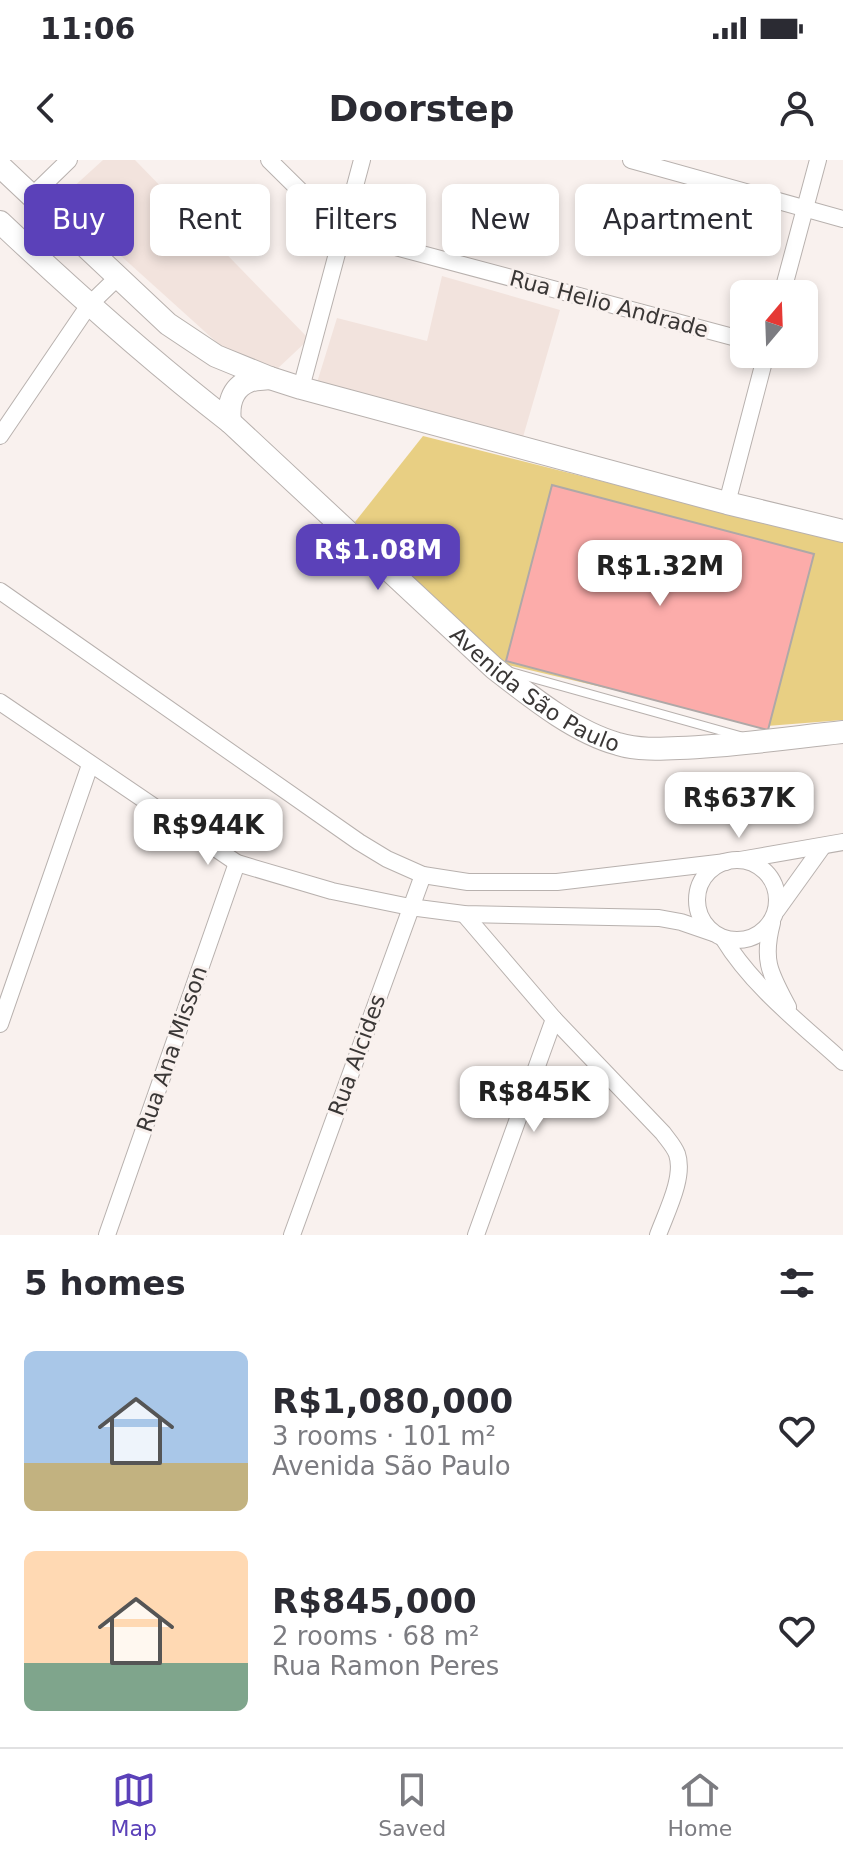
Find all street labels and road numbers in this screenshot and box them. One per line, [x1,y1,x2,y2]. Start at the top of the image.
street label: Rua Helio Andrade [507,265,711,343]
street label: Avenida São Paulo [445,621,623,756]
street label: Rua Ana Misson [132,963,212,1135]
street label: Rua Alcides [324,991,390,1119]

